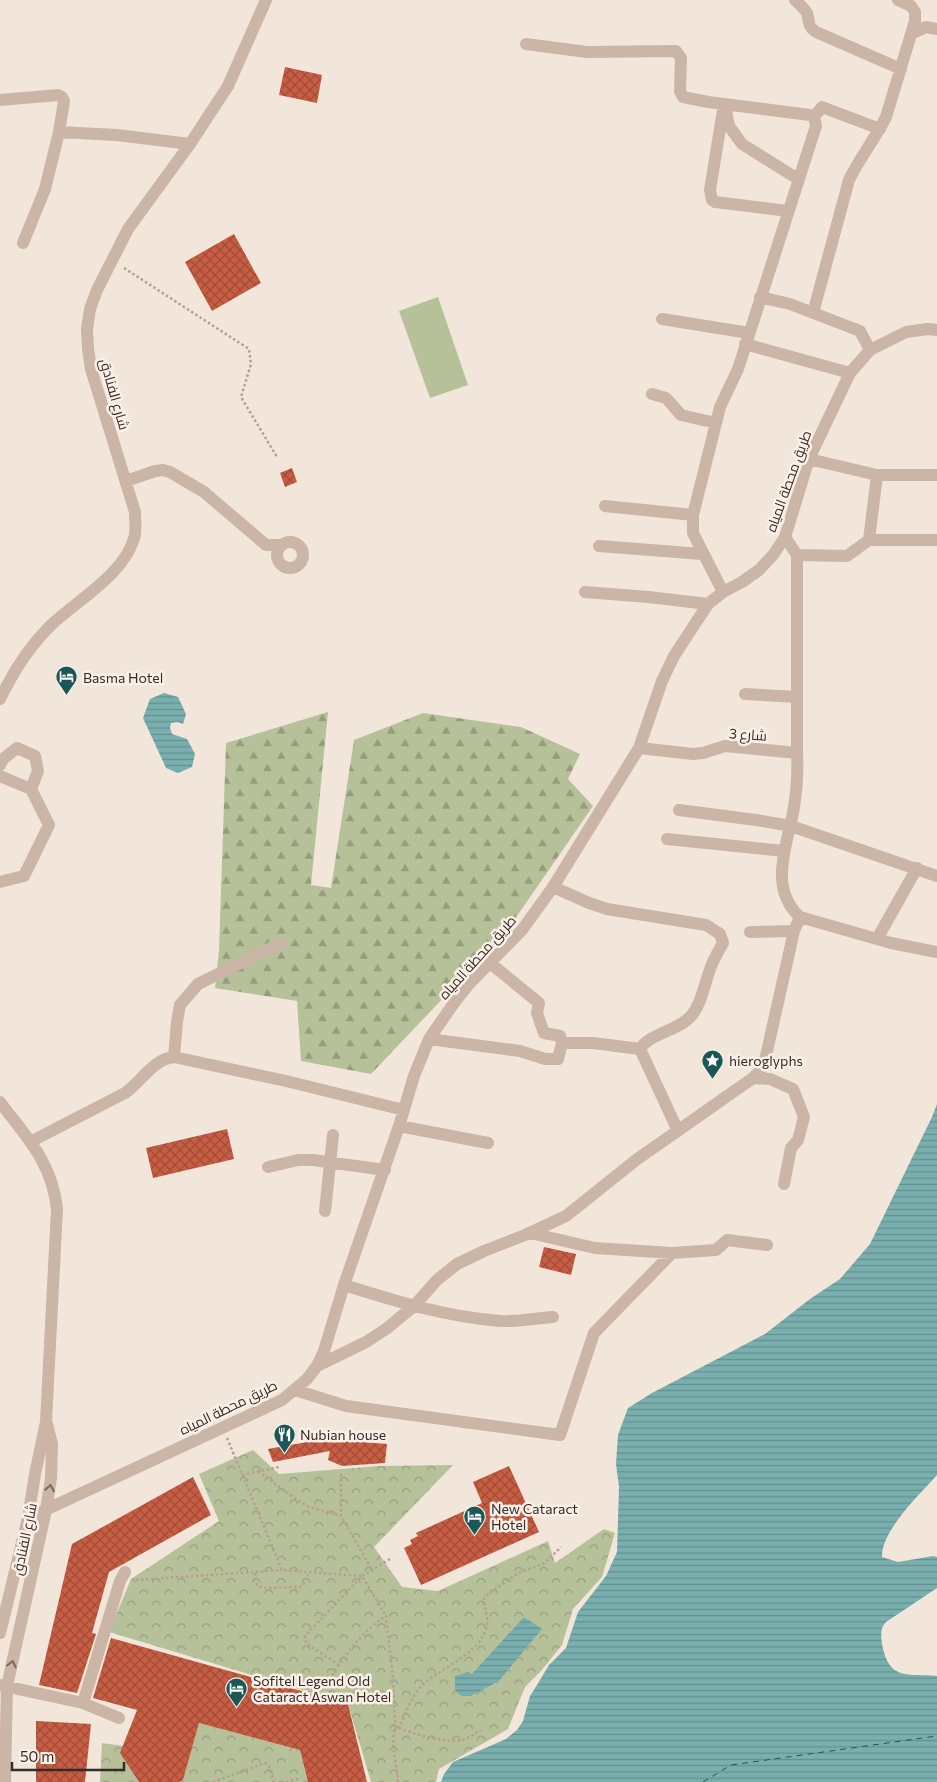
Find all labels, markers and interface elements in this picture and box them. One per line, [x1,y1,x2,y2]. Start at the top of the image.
street label: شارع الفنادق [96,356,133,432]
street label: طريق محطة المياه [762,428,815,534]
hotel icon: Basma Hotel [55,665,79,696]
place label: Basma Hotel [83,669,163,686]
street label: شارع 3 [728,724,767,745]
street label: طريق محطة المياه [435,912,520,1003]
place icon: hieroglyphs [701,1048,725,1079]
place label: hieroglyphs [729,1052,803,1069]
street label: طريق محطة المياه [176,1376,280,1439]
restaurant icon: Nubian house [272,1422,296,1453]
place label: Nubian house [300,1426,386,1443]
one-way arrow [44,1484,54,1492]
place label: New Cataract Hotel [491,1500,578,1533]
street label: شارع الفنادق [8,1501,41,1577]
hotel icon: New Cataract Hotel [463,1504,487,1535]
one-way arrow [6,1659,16,1668]
place label: Sofitel Legend Old Cataract Aswan Hotel [253,1672,391,1705]
hotel icon: Sofitel Legend Old Cataract Aswan Hotel [225,1676,249,1707]
scale bar [12,1740,125,1772]
text: 50 m [20,1747,54,1765]

